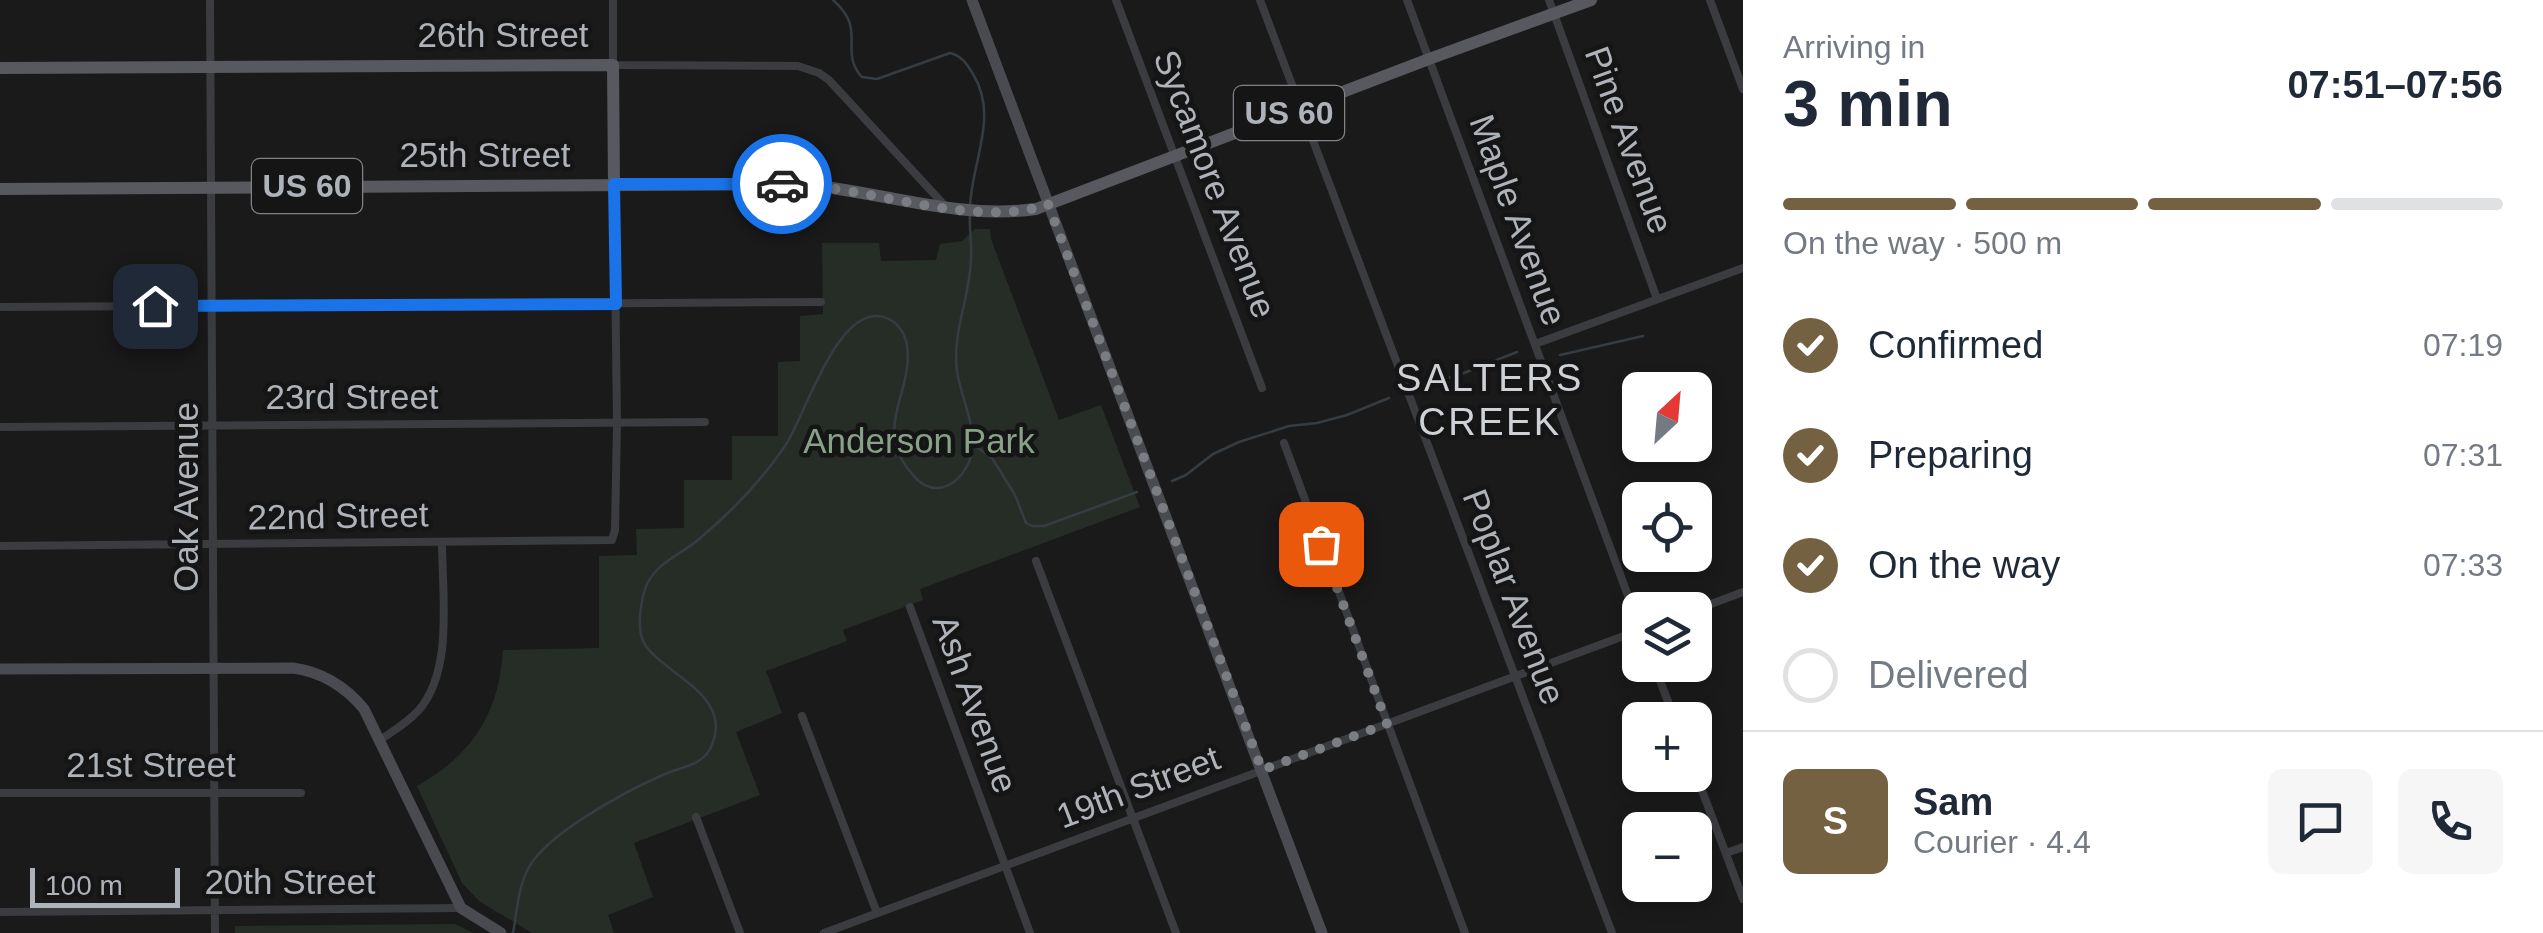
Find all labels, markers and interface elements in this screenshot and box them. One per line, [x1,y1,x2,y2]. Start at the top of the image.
street label: 26th Street [417,15,589,54]
text: Arriving in [1783,29,1925,65]
street label: Pine Avenue [1578,41,1681,239]
street label: Sycamore Avenue [1146,45,1284,323]
text: 07:51–07:56 [2287,64,2503,106]
text: 3 min [1783,67,1953,140]
road number: US 60 [1234,86,1344,140]
street label: Maple Avenue [1462,109,1575,330]
courier [732,134,832,234]
street label: 25th Street [399,135,571,174]
icon: car [755,157,810,212]
road number: US 60 [252,159,362,213]
text: On the way · 500 m [1783,225,2062,261]
pin [113,264,198,349]
icon: home [128,279,183,334]
icon: check [1783,318,1838,373]
text: Confirmed [1868,324,2043,366]
text: 07:19 [2423,327,2503,363]
district label: SALTERS CREEK [1396,357,1584,443]
north arrow [1622,372,1712,462]
map controls [1622,372,1712,902]
street label: 23rd Street [265,377,439,416]
street label: Oak Avenue [166,402,205,592]
park label: Anderson Park [803,421,1035,460]
icon: check [1783,428,1838,483]
text: Preparing [1868,434,2033,476]
text: 07:31 [2423,437,2503,473]
button: locate [1622,482,1712,572]
street label: Poplar Avenue [1456,484,1573,710]
street label: 22nd Street [247,494,429,537]
pin [1279,502,1364,587]
icon: bag [1294,517,1349,572]
icon: check [1783,538,1838,593]
text: On the way [1868,544,2060,586]
text: 07:33 [2423,547,2503,583]
button: layers [1622,592,1712,682]
street label: Ash Avenue [925,610,1026,798]
text: Delivered [1868,654,2029,696]
button: + [1622,702,1712,792]
street label: 19th Street [1051,738,1225,835]
street label: 21st Street [66,745,236,784]
button: chat [2268,769,2373,874]
button: phone [2398,769,2503,874]
text: Sam [1913,781,1993,823]
text: S [1823,800,1848,842]
button: − [1622,812,1712,902]
text: Courier · 4.4 [1913,824,2091,860]
street label: 20th Street [204,862,376,901]
scale bar [30,863,180,908]
text: 100 m [45,870,123,901]

